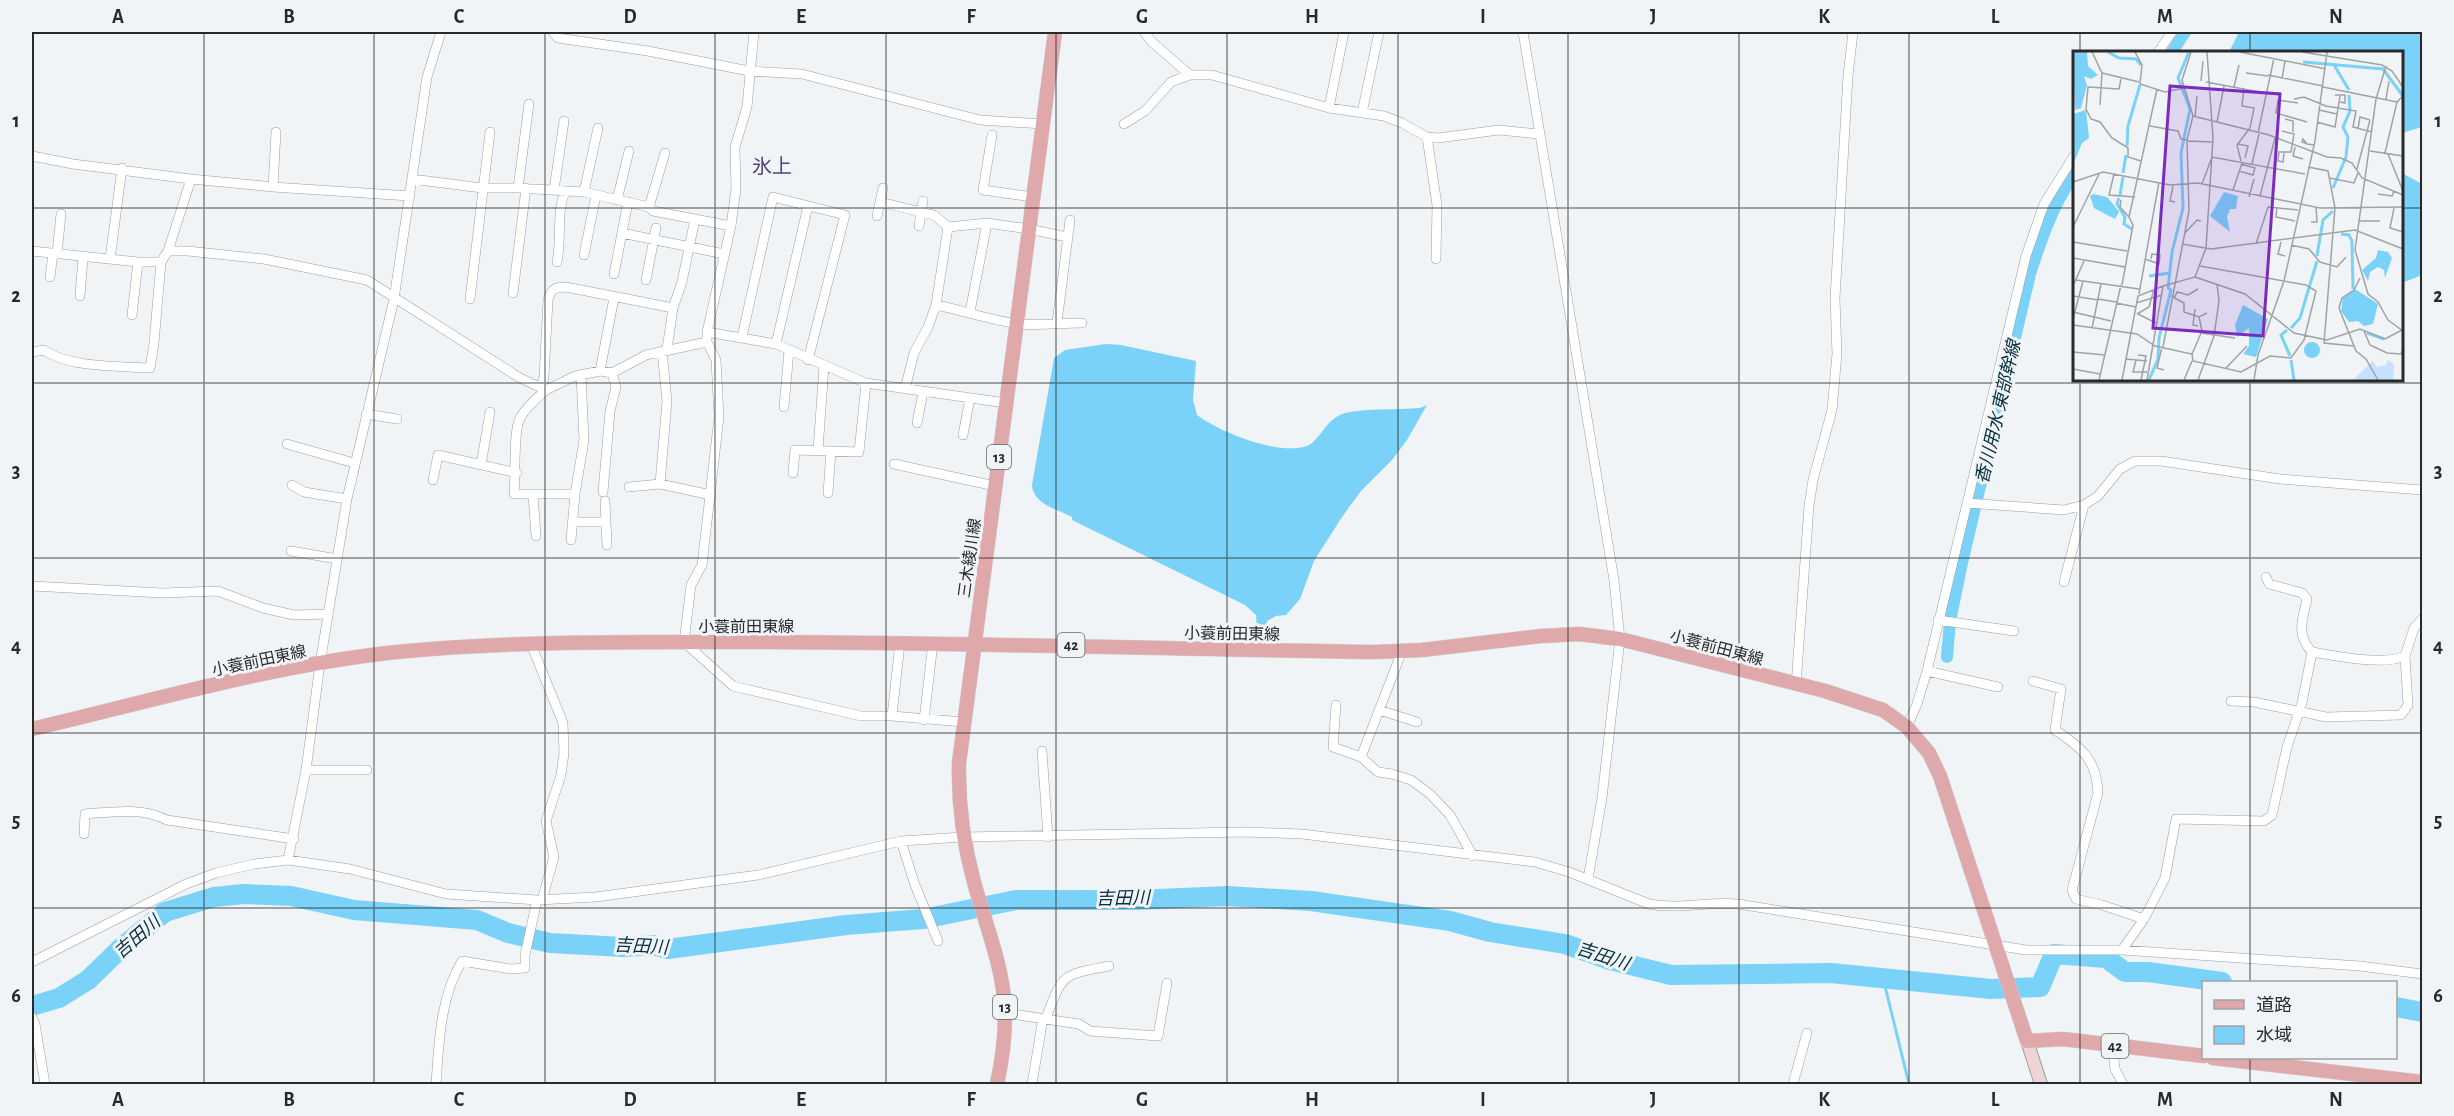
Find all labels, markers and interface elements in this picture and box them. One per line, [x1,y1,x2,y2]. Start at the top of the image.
text: A [112,7,124,27]
text: B [283,7,295,27]
text: C [454,7,465,27]
text: D [623,7,637,27]
text: E [796,7,806,27]
text: F [966,7,976,27]
text: G [1136,7,1148,27]
text: H [1305,7,1319,27]
text: I [1480,7,1486,27]
text: J [1650,7,1656,27]
text: K [1818,7,1830,27]
text: L [1991,7,2000,27]
text: M [2157,7,2173,27]
text: N [2329,7,2343,27]
inset map [2073,51,2403,381]
text: 1 [12,111,20,131]
text: 1 [2434,111,2442,131]
district label: 氷上 [752,156,792,177]
text: 2 [11,286,21,306]
text: 2 [2433,286,2443,306]
water label: 香川用水 東部幹線 [1972,336,2025,486]
road number: 13 [987,445,1011,469]
text: 3 [12,461,20,481]
text: 3 [2434,461,2442,481]
street label: 三木綾川線 [956,517,983,599]
street label: 小蓑前田東線 [698,618,794,635]
street label: 小蓑前田東線 [1184,624,1280,643]
street label: 小蓑前田東線 [1668,627,1765,668]
road number: 42 [1058,633,1084,657]
text: 4 [11,636,21,656]
text: 4 [2433,636,2443,656]
street label: 小蓑前田東線 [210,642,308,679]
text: 5 [12,811,20,831]
text: 5 [2434,811,2442,831]
water label: 吉田川 [1096,887,1152,908]
water label: 吉田川 [110,910,165,962]
water label: 吉田川 [614,935,670,958]
water label: 吉田川 [1574,938,1634,974]
legend [2202,981,2397,1059]
text: 6 [11,986,21,1006]
text: 6 [2433,986,2443,1006]
road number: 13 [993,995,1017,1019]
text: 道路 [2256,995,2292,1015]
text: 水域 [2256,1026,2292,1045]
road number: 42 [2102,1034,2128,1058]
text: A [112,1090,124,1110]
text: B [283,1090,295,1110]
text: C [454,1090,465,1110]
text: D [623,1090,637,1110]
text: E [796,1090,806,1110]
text: F [966,1090,976,1110]
text: G [1136,1090,1148,1110]
text: H [1305,1090,1319,1110]
text: I [1480,1090,1486,1110]
text: J [1650,1090,1656,1110]
text: K [1818,1090,1830,1110]
text: L [1991,1090,2000,1110]
text: M [2157,1090,2173,1110]
text: N [2329,1090,2343,1110]

